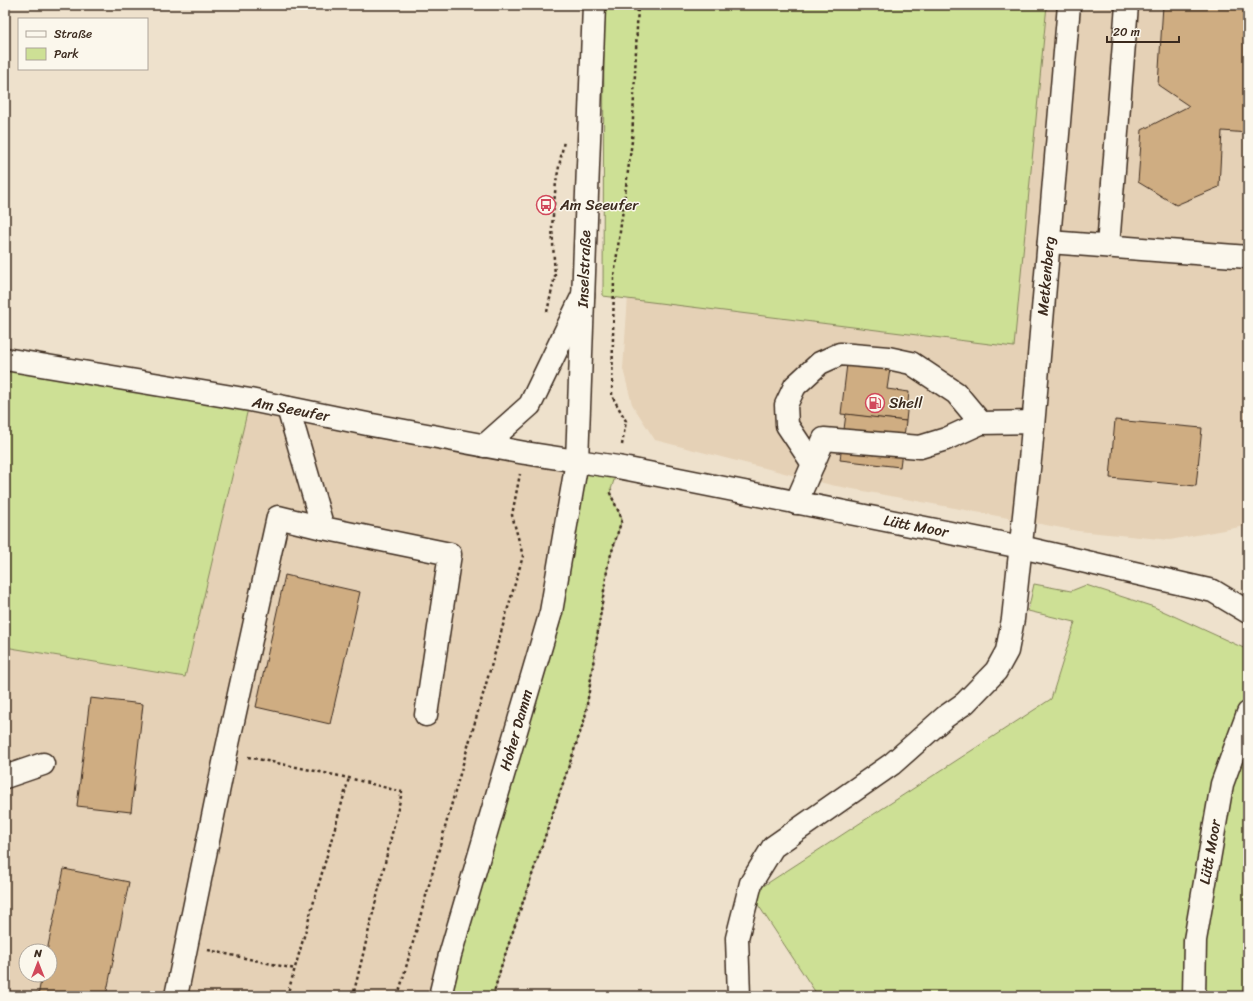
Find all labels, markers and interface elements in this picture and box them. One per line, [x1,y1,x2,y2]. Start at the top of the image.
legend [18,18,148,70]
scale bar [1107,18,1179,44]
text: 20 m [1113,21,1140,43]
text: Straße [54,23,92,45]
text: Park [54,43,79,65]
place label: Am Seeufer [559,192,639,218]
bus stop icon: Am Seeufer [535,194,557,216]
street label: Inselstraße [570,230,598,309]
street label: Metkenberg [1030,235,1062,317]
street label: Am Seeufer [249,389,333,429]
place label: Shell [889,390,923,416]
fuel station icon: Shell [864,392,886,414]
street label: Lütt Moor [881,507,951,545]
street label: Hoher Damm [492,686,540,774]
street label: Lütt Moor [1192,817,1229,887]
north arrow [18,943,58,983]
text: N [33,944,42,963]

